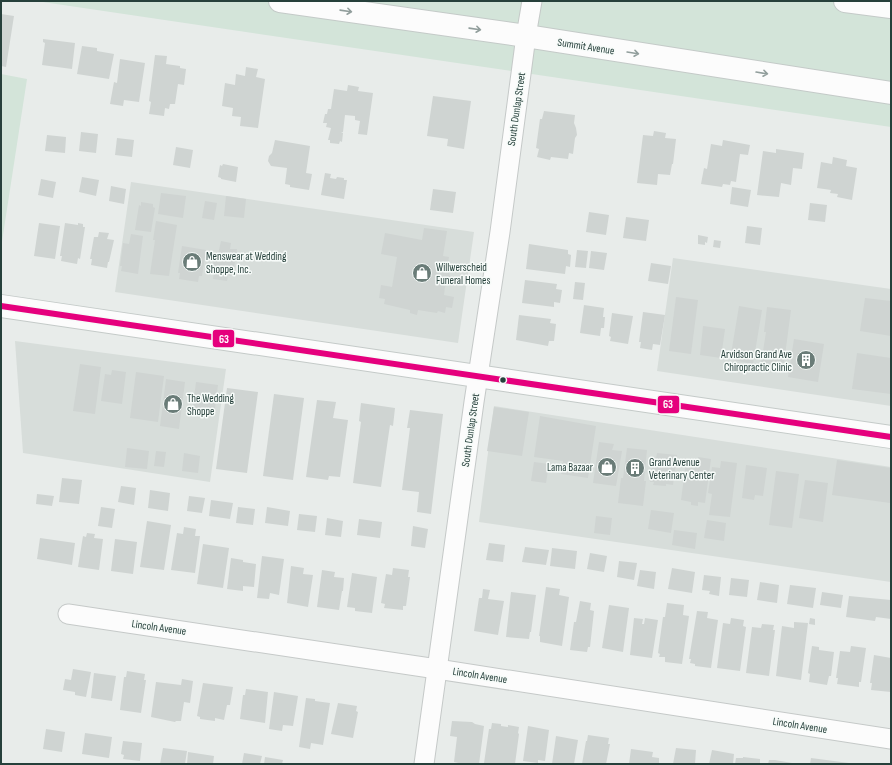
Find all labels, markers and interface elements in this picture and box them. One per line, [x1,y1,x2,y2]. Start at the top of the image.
one-way arrow [339,7,352,15]
one-way arrow [468,25,481,33]
street label: Summit Avenue [557,36,615,57]
one-way arrow [627,49,640,57]
one-way arrow [755,69,768,77]
street label: South Dunlap Street [505,71,528,147]
place label: Menswear at Wedding Shoppe, Inc. [206,250,287,276]
shop icon: Menswear at Wedding Shoppe, Inc. [181,251,203,273]
place label: Willwerscheid Funeral Homes [436,261,491,287]
shop icon: Willwerscheid Funeral Homes [411,262,433,284]
line badge: 63 [212,329,235,348]
text: 63 [219,333,229,346]
place label: Arvidson Grand Ave Chiropractic Clinic [720,348,792,374]
building icon: Arvidson Grand Ave Chiropractic Clinic [795,349,817,371]
unlabelled marker [498,375,508,385]
place label: The Wedding Shoppe [187,392,235,418]
street label: South Dunlap Street [459,392,482,468]
shop icon: The Wedding Shoppe [162,393,184,415]
line badge: 63 [657,395,680,414]
text: 63 [663,398,673,411]
shop icon: Lama Bazaar [596,456,618,478]
place label: Grand Avenue Veterinary Center [649,456,714,482]
building icon: Grand Avenue Veterinary Center [624,457,646,479]
place label: Lama Bazaar [547,461,593,474]
street label: Lincoln Avenue [131,617,187,638]
street label: Lincoln Avenue [452,665,508,686]
street label: Lincoln Avenue [772,715,828,736]

